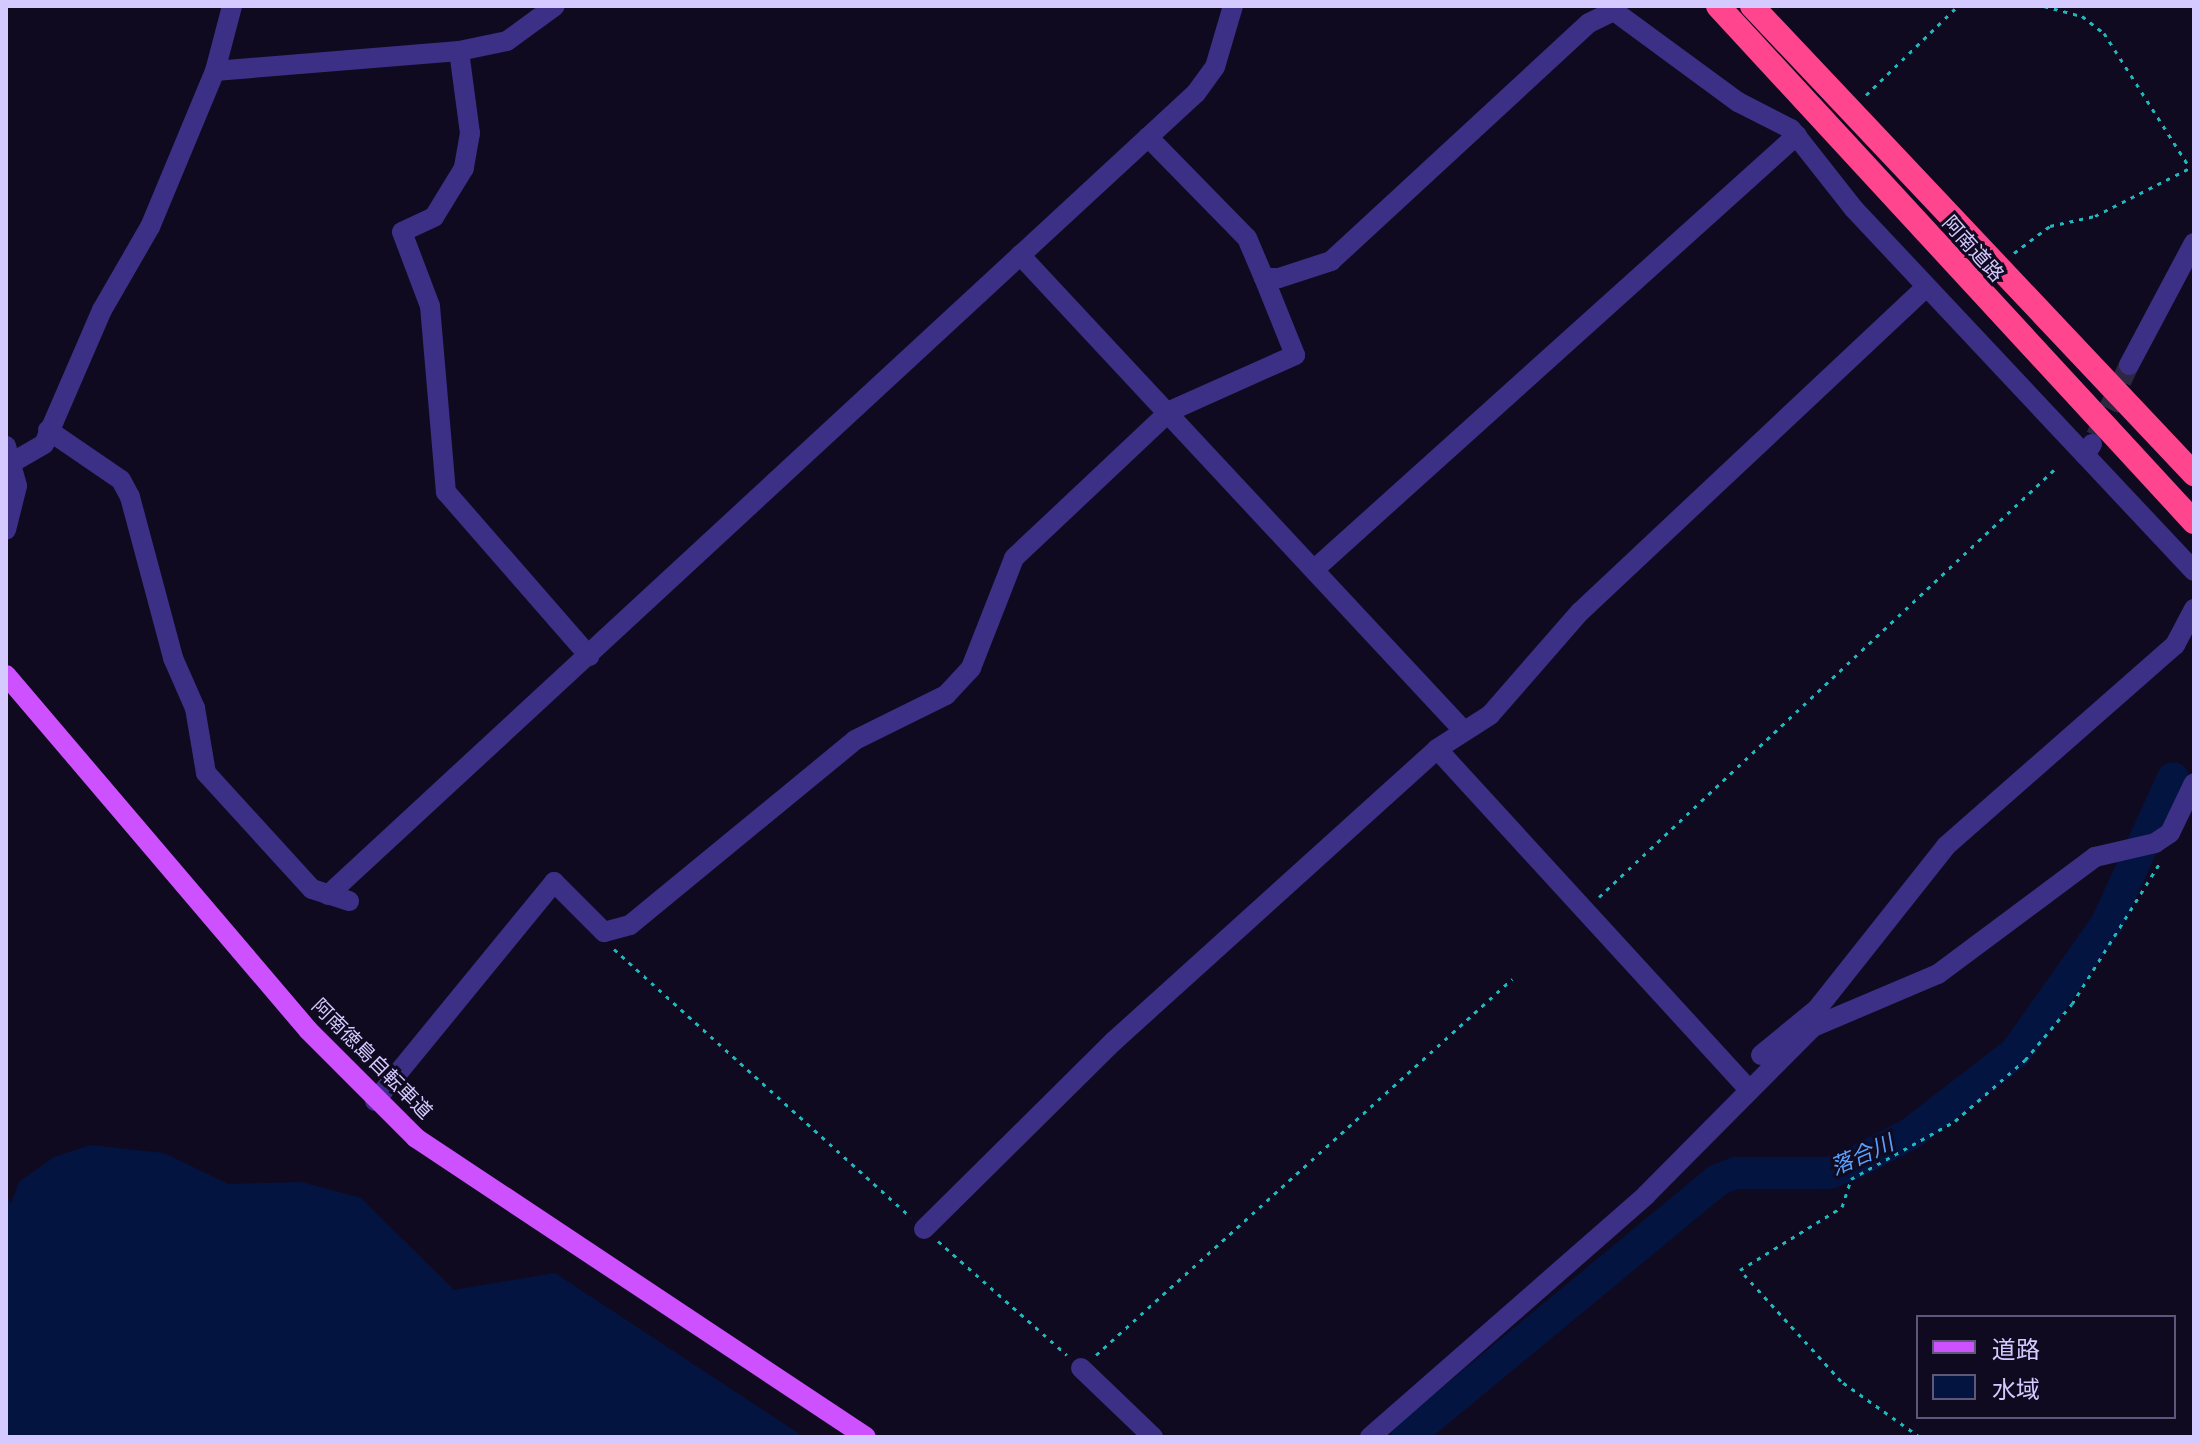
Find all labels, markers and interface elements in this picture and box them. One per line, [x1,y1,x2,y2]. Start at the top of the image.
street label: 阿南道路 [1937,211,2009,287]
street label: 阿南徳島自転車道 [307,994,437,1124]
water label: 落合川 [1826,1130,1898,1180]
legend [1916,1315,2176,1419]
text: 道路 [1992,1336,2040,1364]
text: 水域 [1992,1376,2040,1404]

